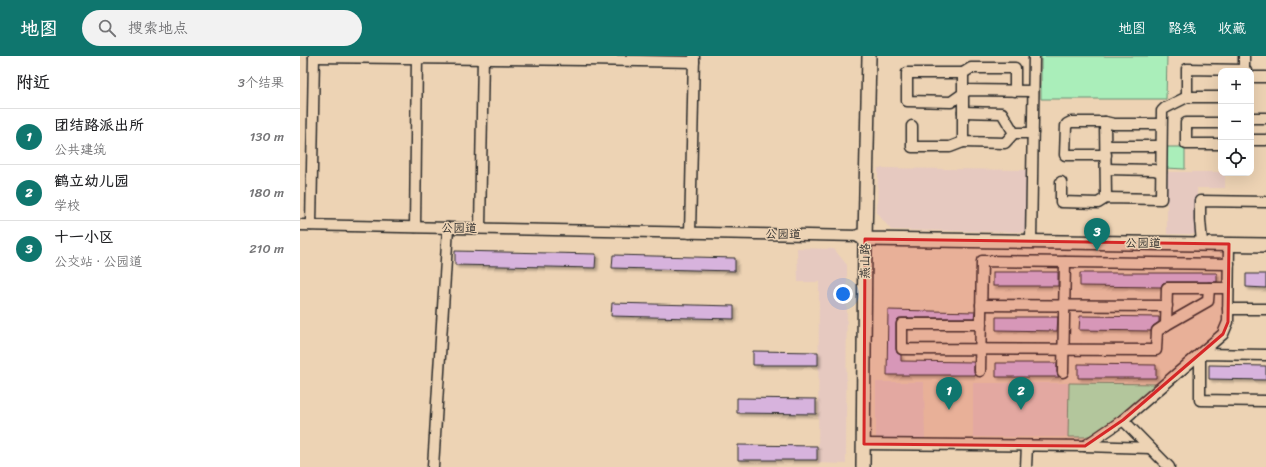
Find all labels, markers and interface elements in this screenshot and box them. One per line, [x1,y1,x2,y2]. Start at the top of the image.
search box [82,10,362,46]
text: 地图 [20,12,58,45]
text: 搜索地点 [128,15,188,41]
text: 地图 [1118,16,1146,41]
text: 路线 [1168,16,1196,41]
text: 收藏 [1218,16,1246,41]
icon: search [96,17,118,39]
text: 附近 [16,67,50,97]
map controls [1218,68,1254,176]
button: + [1218,68,1254,104]
text: 3个结果 [238,71,284,94]
button: − [1218,104,1254,140]
text: 团结路派出所 [54,112,144,138]
text: 1 [26,125,32,148]
text: 130 m [250,125,284,148]
text: 公共建筑 [54,138,106,161]
button: locate [1218,140,1254,176]
text: 鹤立幼儿园 [54,168,129,194]
text: 2 [25,181,33,204]
text: 180 m [249,181,284,204]
text: 学校 [54,194,80,217]
street label: 公园道 [441,217,477,239]
pin: 3 [1084,218,1110,251]
street label: 公园道 [765,223,801,245]
text: 十一小区 [54,224,114,250]
street label: 公园道 [1125,232,1161,254]
text: 3 [25,237,33,260]
text: 210 m [249,237,284,260]
street label: 燕山路 [854,243,876,279]
text: 公交站 · 公园道 [54,250,142,273]
your location [833,284,853,304]
pin: 1 [936,377,962,410]
pin: 2 [1008,377,1034,410]

